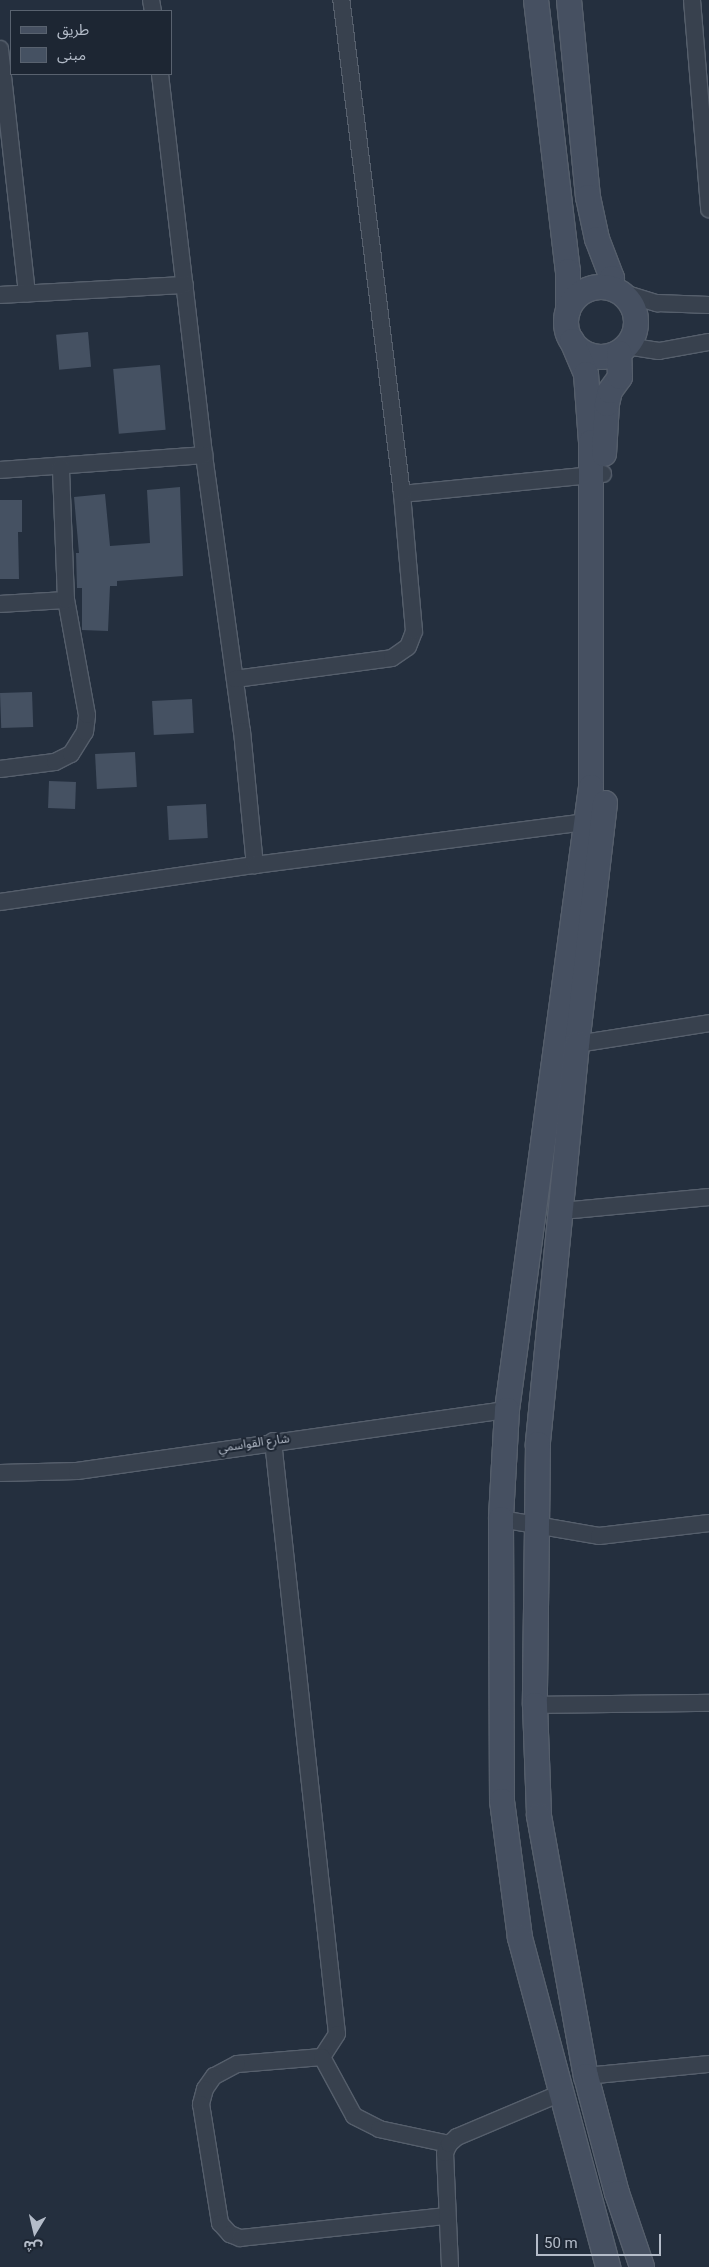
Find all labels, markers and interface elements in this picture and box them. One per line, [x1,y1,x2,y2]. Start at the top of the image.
legend [10,10,172,75]
text: طريق [57,21,89,39]
text: مبنى [57,46,86,64]
street label: شارع القواسمي [217,1432,291,1456]
north arrow [10,2207,60,2257]
scale bar [539,2224,664,2256]
text: 50 m [544,2234,578,2252]
text: ش [22,2237,43,2256]

